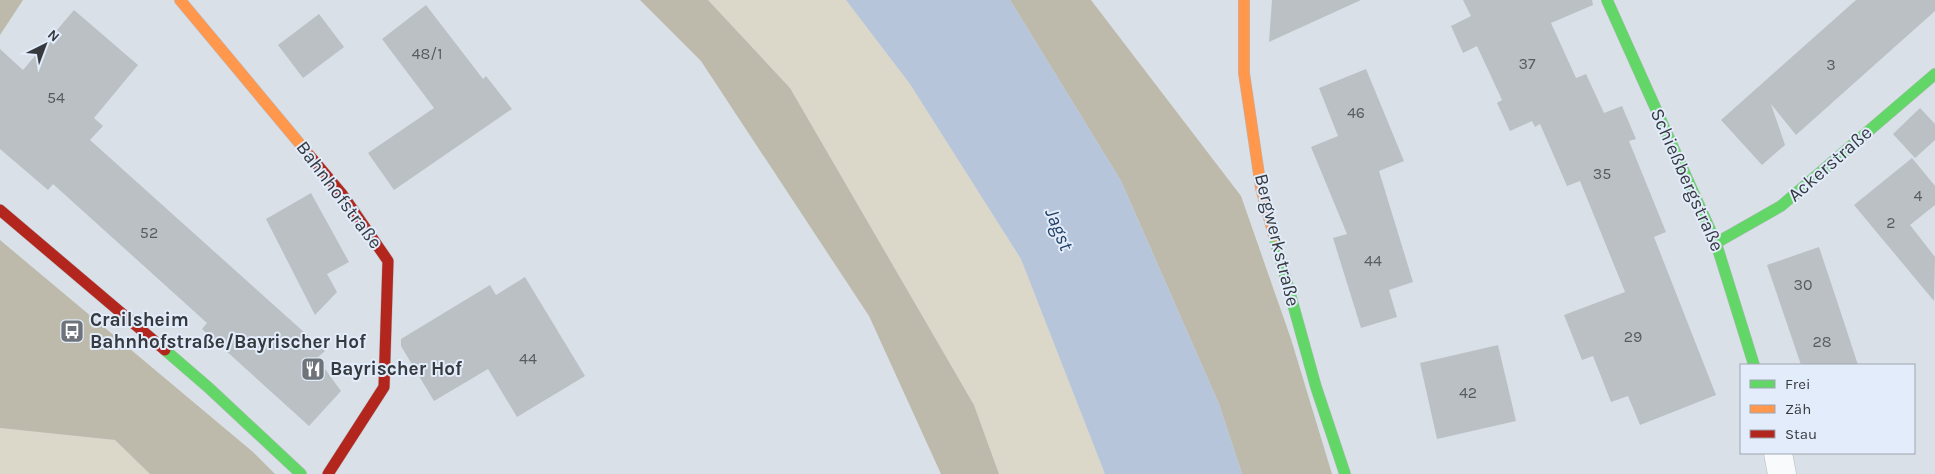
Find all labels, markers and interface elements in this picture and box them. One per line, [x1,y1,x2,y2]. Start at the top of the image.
north arrow [20,20,70,70]
text: N [44,26,63,45]
house number: 48/1 [412,44,442,63]
house number: 37 [1519,54,1536,73]
house number: 3 [1826,55,1836,74]
house number: 54 [47,88,65,107]
house number: 46 [1347,103,1365,122]
street label: Schießbergstraße [1646,105,1728,255]
street label: Ackerstraße [1784,122,1876,206]
street label: Bahnhofstraße [291,137,387,253]
house number: 35 [1593,164,1611,183]
street label: Bergwerkstraße [1250,171,1304,309]
house number: 4 [1914,186,1923,205]
water label: Jagst [1040,204,1078,254]
house number: 2 [1886,213,1896,232]
house number: 52 [140,223,158,242]
house number: 44 [1364,251,1382,270]
house number: 30 [1794,275,1812,294]
place label: Crailsheim Bahnhofstraße/Bayrischer Hof [90,309,367,353]
bus stop icon: Crailsheim Bahnhofstraße/Bayrischer Hof [59,318,85,344]
house number: 29 [1624,327,1642,346]
house number: 28 [1812,332,1832,351]
house number: 44 [519,349,537,368]
restaurant icon: Bayrischer Hof [300,356,326,382]
place label: Bayrischer Hof [330,358,463,380]
legend [1740,364,1915,454]
text: Frei [1785,375,1810,393]
house number: 42 [1459,383,1477,402]
text: Zäh [1785,400,1811,418]
text: Stau [1785,425,1817,443]

